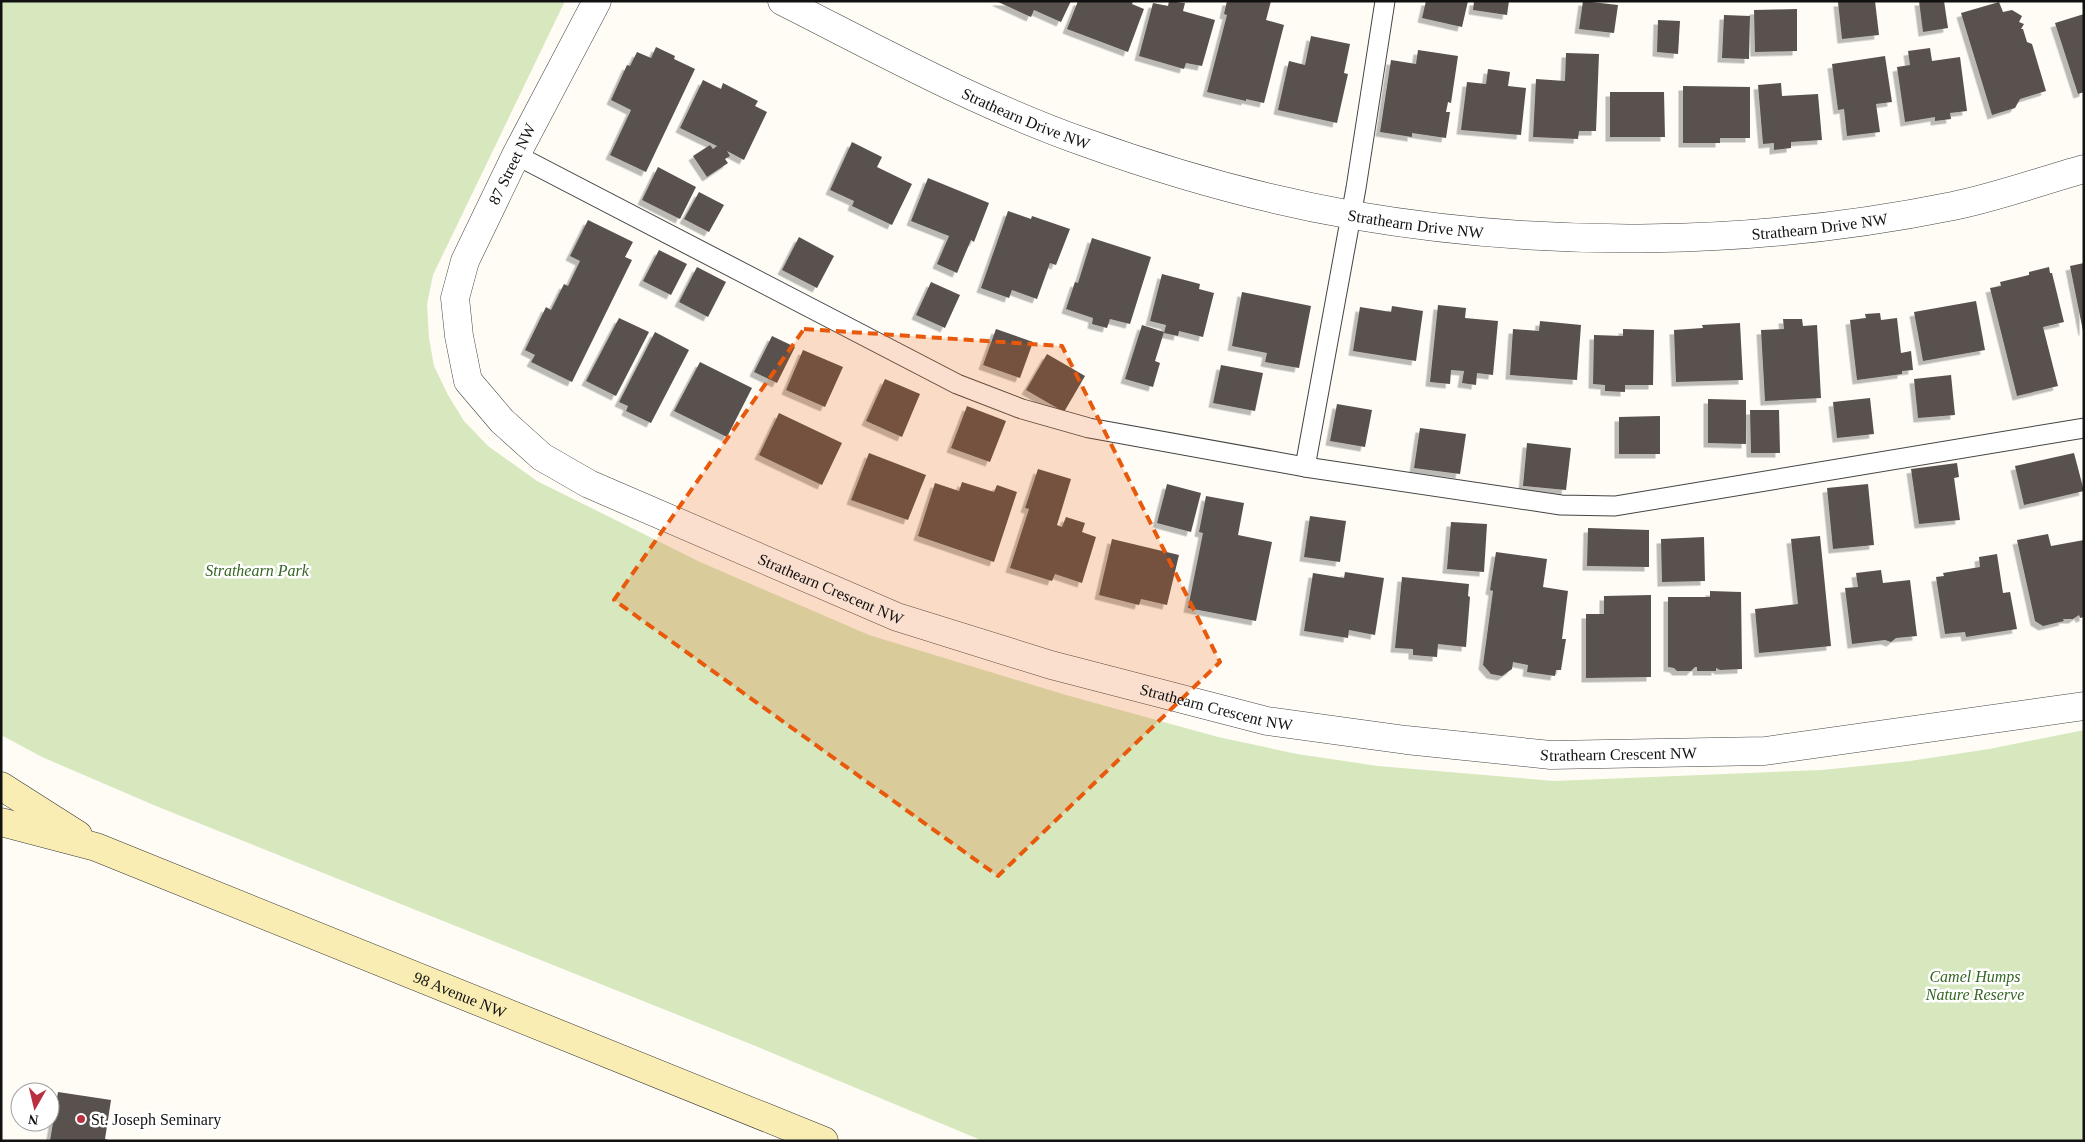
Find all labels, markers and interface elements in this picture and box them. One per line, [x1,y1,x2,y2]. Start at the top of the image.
street label: Strathearn Drive NW [959,84,1093,152]
street label: 87 Street NW [485,120,539,207]
street label: Strathearn Drive NW [1347,206,1485,241]
street label: Strathearn Drive NW [1751,209,1890,242]
street label: Strathearn Crescent NW [756,550,907,628]
park label: Strathearn Park [205,562,310,579]
street label: Strathearn Crescent NW [1138,680,1295,733]
street label: Strathearn Crescent NW [1539,744,1698,764]
street label: 98 Avenue NW [411,968,510,1021]
park label: Camel Humps Nature Reserve [1925,968,2024,1003]
north arrow [10,1082,60,1132]
text: N [27,1111,39,1128]
place label: St. Joseph Seminary [91,1111,221,1129]
marker: St. Joseph Seminary [75,1113,87,1125]

